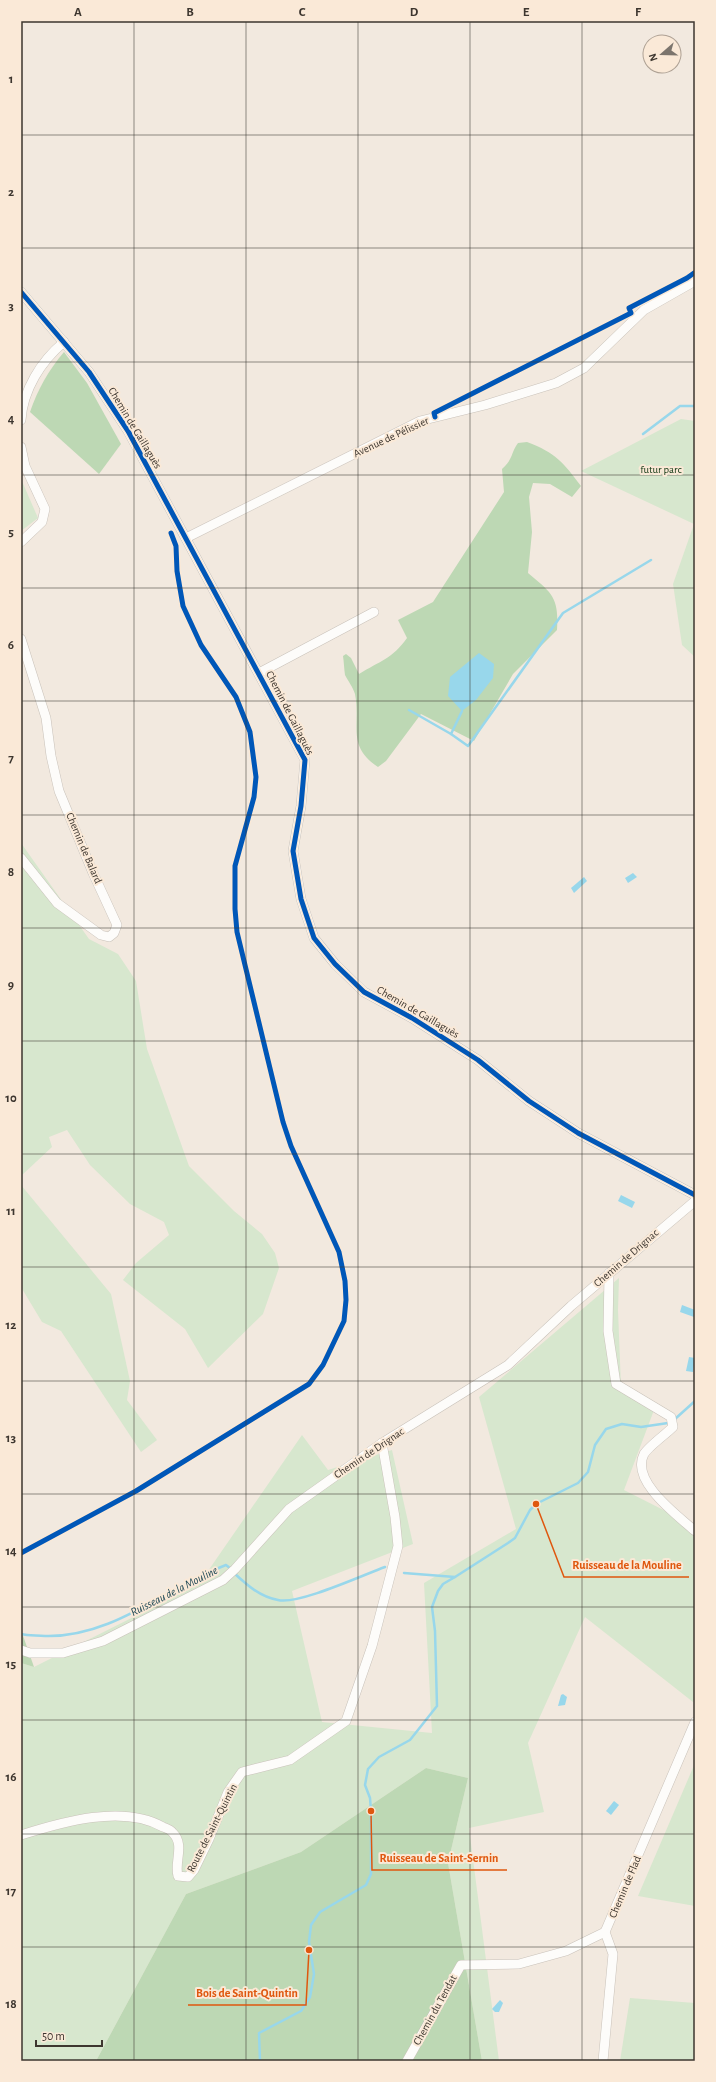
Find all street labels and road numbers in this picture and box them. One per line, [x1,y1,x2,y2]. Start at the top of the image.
street label: Chemin de Gaillaguès [106,385,164,471]
street label: Avenue de Pélissier [352,415,431,459]
street label: Chemin de Gaillaguès [264,669,316,757]
street label: Chemin de Balard [64,811,104,885]
street label: Chemin de Gaillaguès [375,984,461,1040]
street label: Chemin de Drignac [592,1227,661,1289]
street label: Chemin de Drignac [332,1425,407,1480]
street label: Route de Saint-Quintin [185,1782,239,1874]
street label: Chemin de Flad [607,1854,643,1920]
street label: Chemin du Tendat [411,1973,459,2047]

